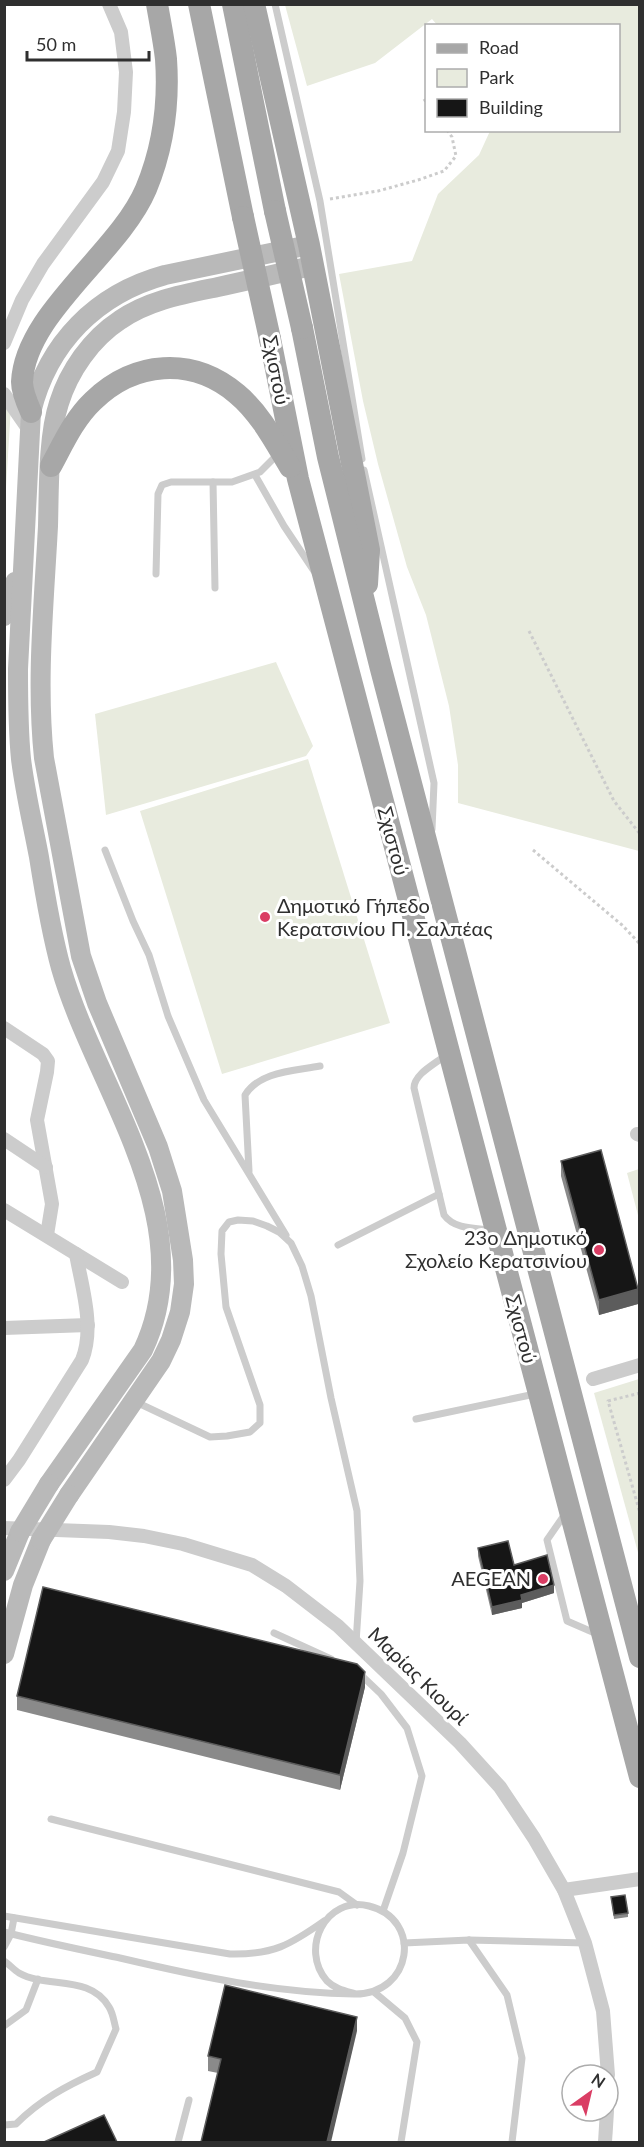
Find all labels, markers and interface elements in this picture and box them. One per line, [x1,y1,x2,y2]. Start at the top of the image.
scale bar [27,24,148,62]
legend [425,24,620,132]
text: 50 m [36,33,76,55]
text: Road [479,36,519,58]
text: Park [479,66,515,88]
text: Building [479,96,543,118]
street label: Σχιστού [259,333,295,406]
street label: Σχιστού [373,804,415,878]
place label: Δημοτικό Γήπεδο Κερατσινίου Π. Σαλπέας [277,893,493,940]
marker: Δημοτικό Γήπεδο Κερατσινίου Π. Σαλπέας [258,910,272,924]
place label: 23o Δημοτικό Σχολείο Κερατσινίου [405,1225,587,1272]
marker: 23o Δημοτικό Σχολείο Κερατσινίου [592,1243,606,1257]
street label: Σχιστού [501,1292,543,1366]
place label: AEGEAN [451,1566,531,1590]
marker: AEGEAN [536,1572,550,1586]
street label: Μαρίας Κιουρί [364,1622,474,1730]
north arrow [560,2063,620,2123]
text: N [588,2069,609,2091]

